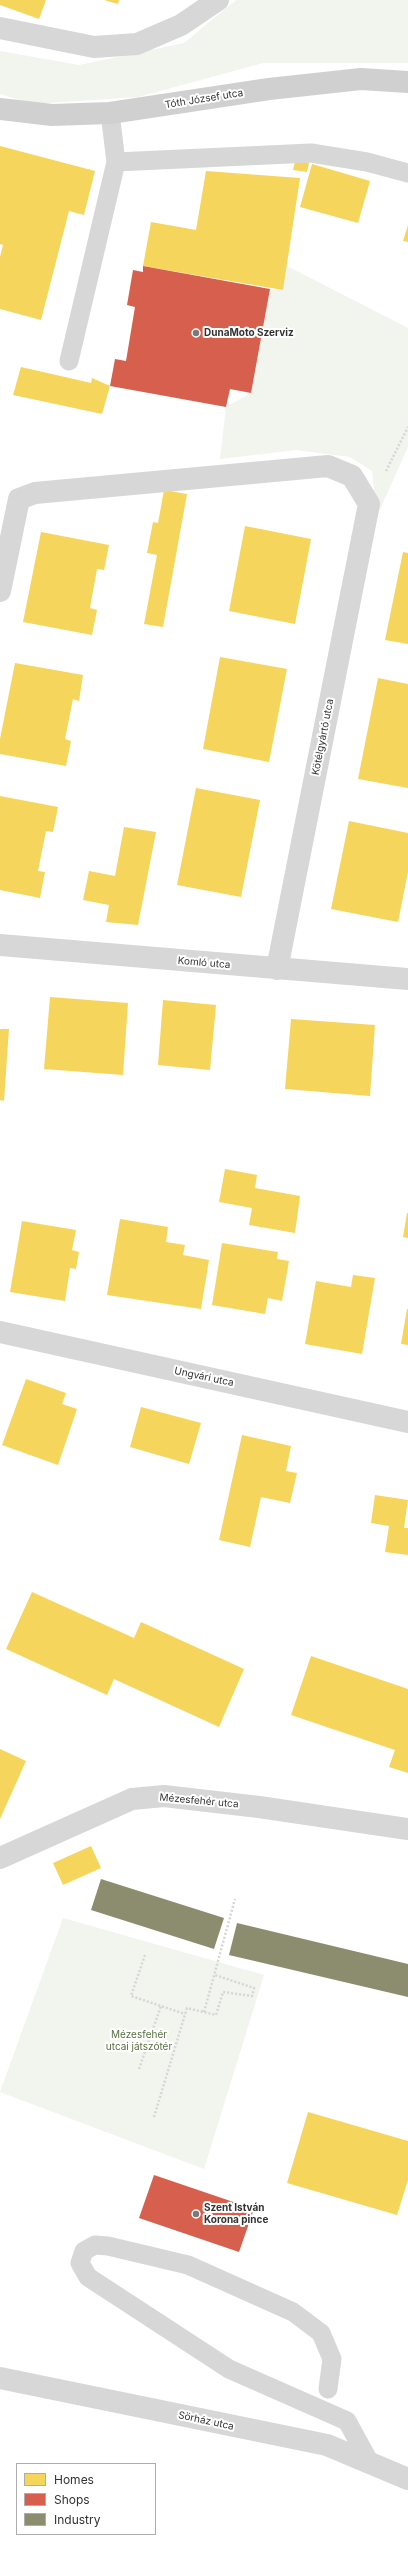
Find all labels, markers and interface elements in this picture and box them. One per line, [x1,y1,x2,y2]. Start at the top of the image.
street label: Tóth József utca [164,87,244,111]
place label: DunaMoto Szerviz [204,327,294,339]
marker: DunaMoto Szerviz [191,328,201,338]
street label: Kötélgyártó utca [310,698,336,776]
street label: Komló utca [177,955,231,971]
street label: Ungvári utca [173,1365,235,1389]
street label: Mézesfehér utca [159,1792,239,1810]
park label: Mézesfehér utcai játszótér [106,2029,172,2052]
place label: Szent István Korona pince [204,2202,268,2226]
marker: Szent István Korona pince [191,2209,201,2219]
street label: Sörház utca [177,2409,235,2433]
legend [16,2463,156,2535]
text: Homes [54,2472,94,2487]
text: Shops [54,2492,90,2507]
text: Industry [54,2512,100,2527]

